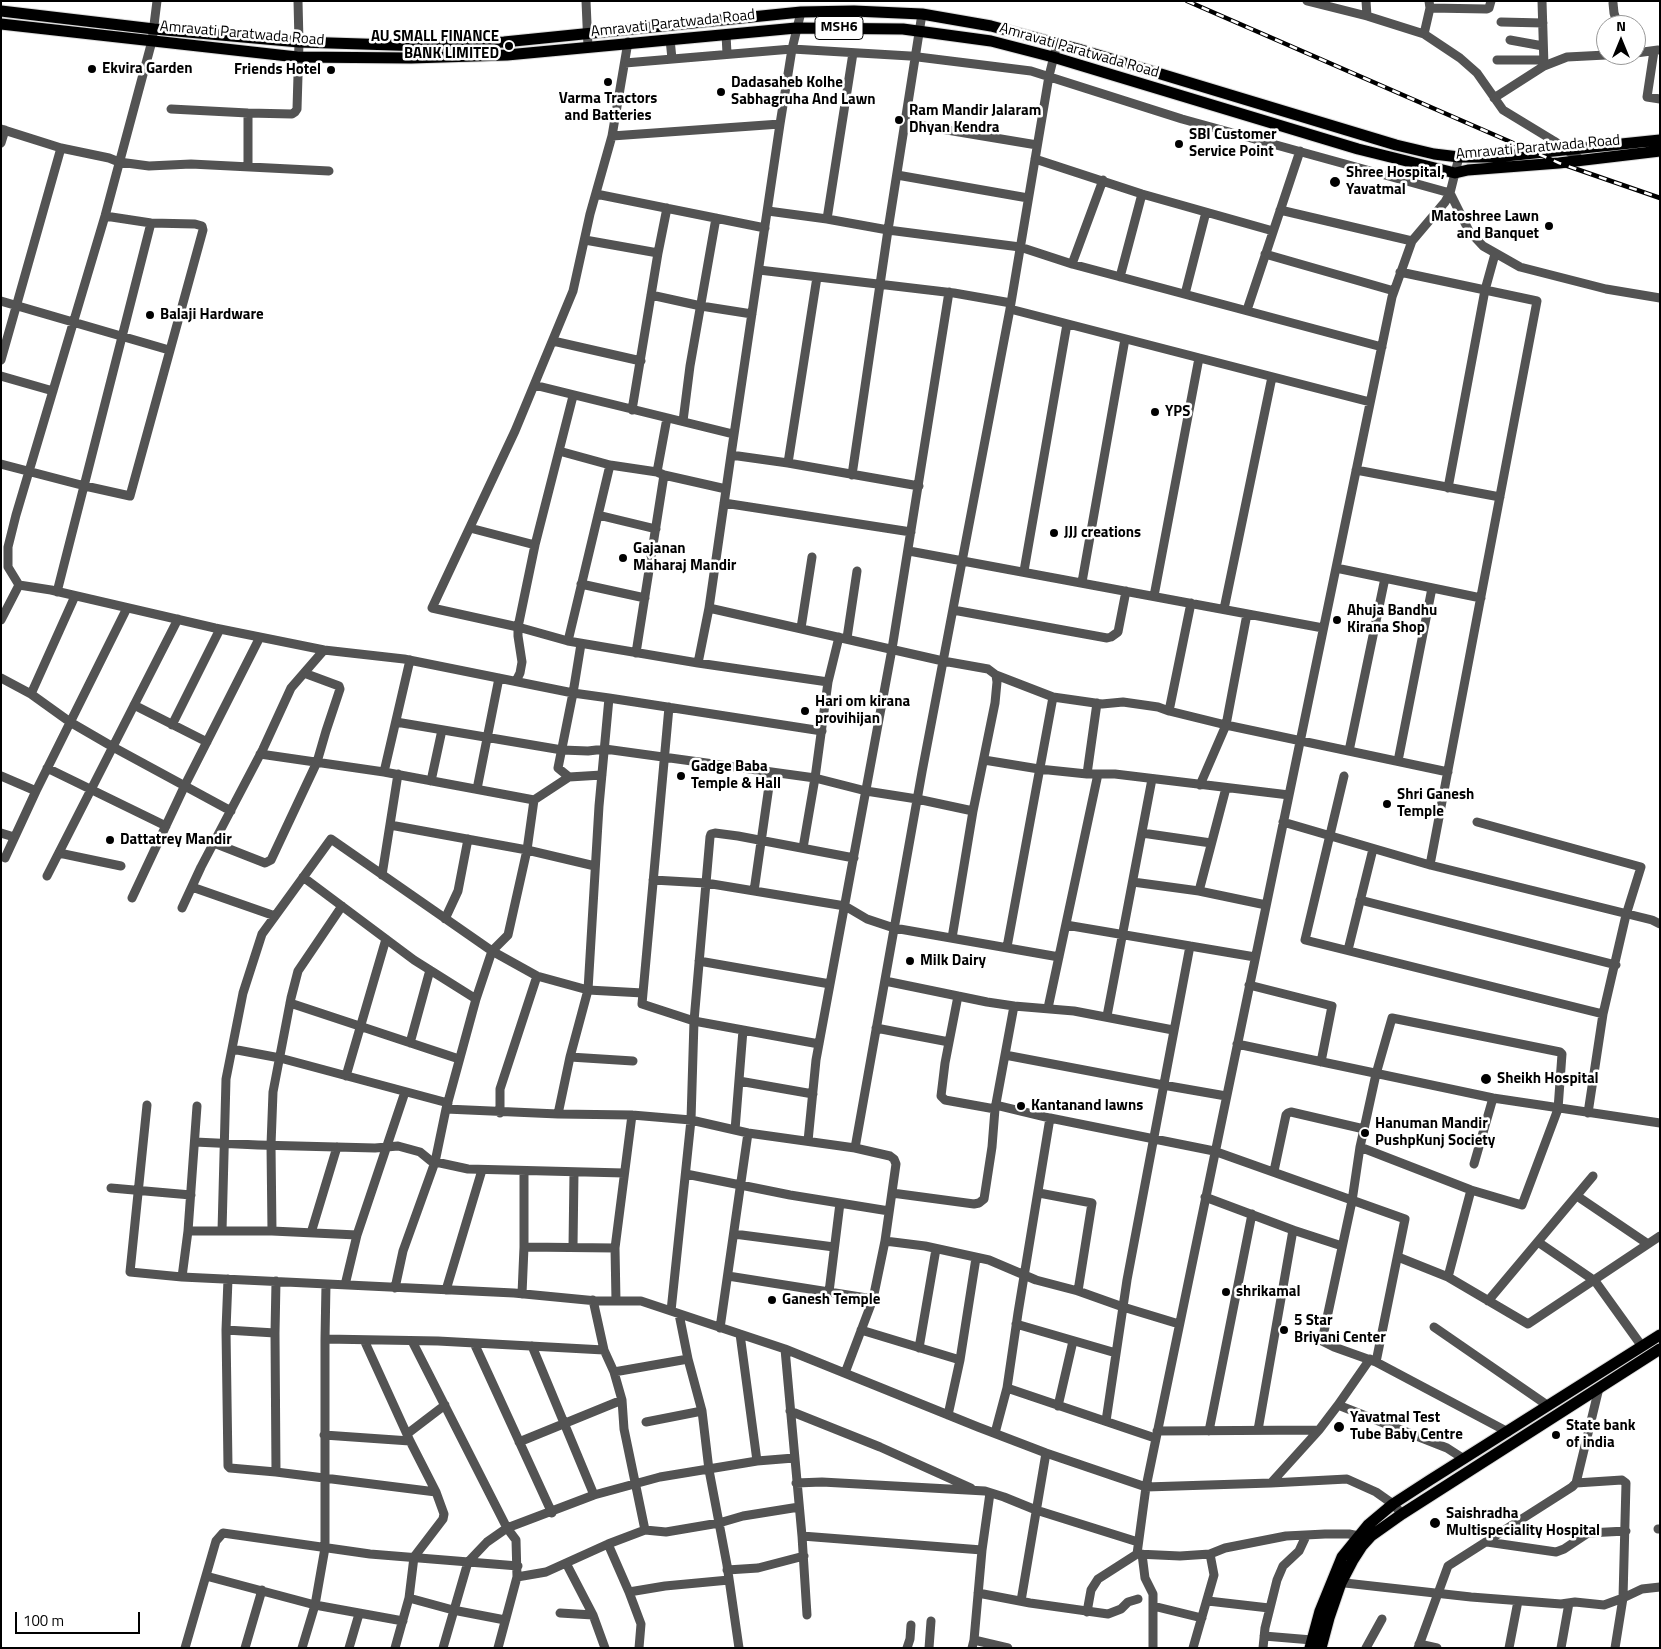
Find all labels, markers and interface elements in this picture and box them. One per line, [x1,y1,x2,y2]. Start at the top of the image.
street label: Amravati Paratwada Road [590,6,756,42]
north arrow [1596,15,1646,65]
text: N [1616,15,1626,36]
road number: MSH6 [815,16,863,40]
street label: Amravati Paratwada Road [159,18,325,50]
street label: Amravati Paratwada Road [997,20,1161,82]
place label: AU SMALL FINANCE BANK LIMITED [371,28,499,63]
marker: AU SMALL FINANCE BANK LIMITED [503,40,515,52]
place label: Ekvira Garden [102,60,193,78]
place label: Friends Hotel [234,61,321,79]
marker: Ekvira Garden [86,63,98,75]
marker: Friends Hotel [325,64,337,76]
place label: Dadasaheb Kolhe Sabhagruha And Lawn [731,74,876,109]
marker: Varma Tractors and Batteries [602,76,614,88]
marker: Dadasaheb Kolhe Sabhagruha And Lawn [715,86,727,98]
place label: Varma Tractors and Batteries [559,90,657,125]
place label: Ram Mandir Jalaram Dhyan Kendra [909,102,1041,137]
marker: Ram Mandir Jalaram Dhyan Kendra [893,114,905,126]
place label: SBI Customer Service Point [1189,126,1277,161]
street label: Amravati Paratwada Road [1455,132,1621,164]
marker: SBI Customer Service Point [1173,138,1185,150]
place label: Shree Hospital, Yavatmal [1346,164,1445,199]
marker: Shree Hospital, Yavatmal [1328,175,1342,189]
place label: Matoshree Lawn and Banquet [1431,208,1539,243]
marker: Matoshree Lawn and Banquet [1543,220,1555,232]
place label: Balaji Hardware [160,306,264,324]
marker: Balaji Hardware [144,309,156,321]
place label: YPS [1165,403,1190,421]
marker: YPS [1149,406,1161,418]
place label: JJJ creations [1064,524,1141,542]
marker: JJJ creations [1048,527,1060,539]
place label: Gajanan Maharaj Mandir [633,540,736,575]
marker: Gajanan Maharaj Mandir [617,552,629,564]
place label: Ahuja Bandhu Kirana Shop [1347,602,1437,637]
marker: Ahuja Bandhu Kirana Shop [1331,614,1343,626]
place label: Hari om kirana provihijan [815,693,910,728]
marker: Hari om kirana provihijan [799,705,811,717]
place label: Gadge Baba Temple & Hall [691,758,781,793]
marker: Gadge Baba Temple & Hall [675,770,687,782]
place label: Shri Ganesh Temple [1397,786,1474,821]
marker: Shri Ganesh Temple [1381,798,1393,810]
place label: Dattatrey Mandir [120,831,232,849]
marker: Dattatrey Mandir [104,834,116,846]
place label: Milk Dairy [920,952,986,970]
marker: Milk Dairy [904,955,916,967]
place label: Sheikh Hospital [1497,1070,1599,1088]
marker: Sheikh Hospital [1479,1072,1493,1086]
place label: Kantanand lawns [1031,1097,1143,1115]
marker: Kantanand lawns [1015,1100,1027,1112]
place label: Hanuman Mandir PushpKunj Society [1375,1115,1495,1150]
marker: Hanuman Mandir PushpKunj Society [1359,1127,1371,1139]
place label: shrikamal [1236,1283,1301,1301]
marker: shrikamal [1220,1286,1232,1298]
place label: Ganesh Temple [782,1291,880,1309]
marker: Ganesh Temple [766,1294,778,1306]
place label: 5 Star Briyani Center [1294,1312,1386,1347]
marker: 5 Star Briyani Center [1278,1324,1290,1336]
place label: Yavatmal Test Tube Baby Centre [1350,1409,1463,1444]
place label: State bank of india [1566,1417,1635,1452]
marker: Yavatmal Test Tube Baby Centre [1332,1420,1346,1434]
marker: State bank of india [1550,1429,1562,1441]
place label: Saishradha Multispeciality Hospital [1446,1505,1600,1540]
marker: Saishradha Multispeciality Hospital [1428,1516,1442,1530]
scale bar [18,1602,142,1634]
text: 100 m [23,1609,64,1632]

